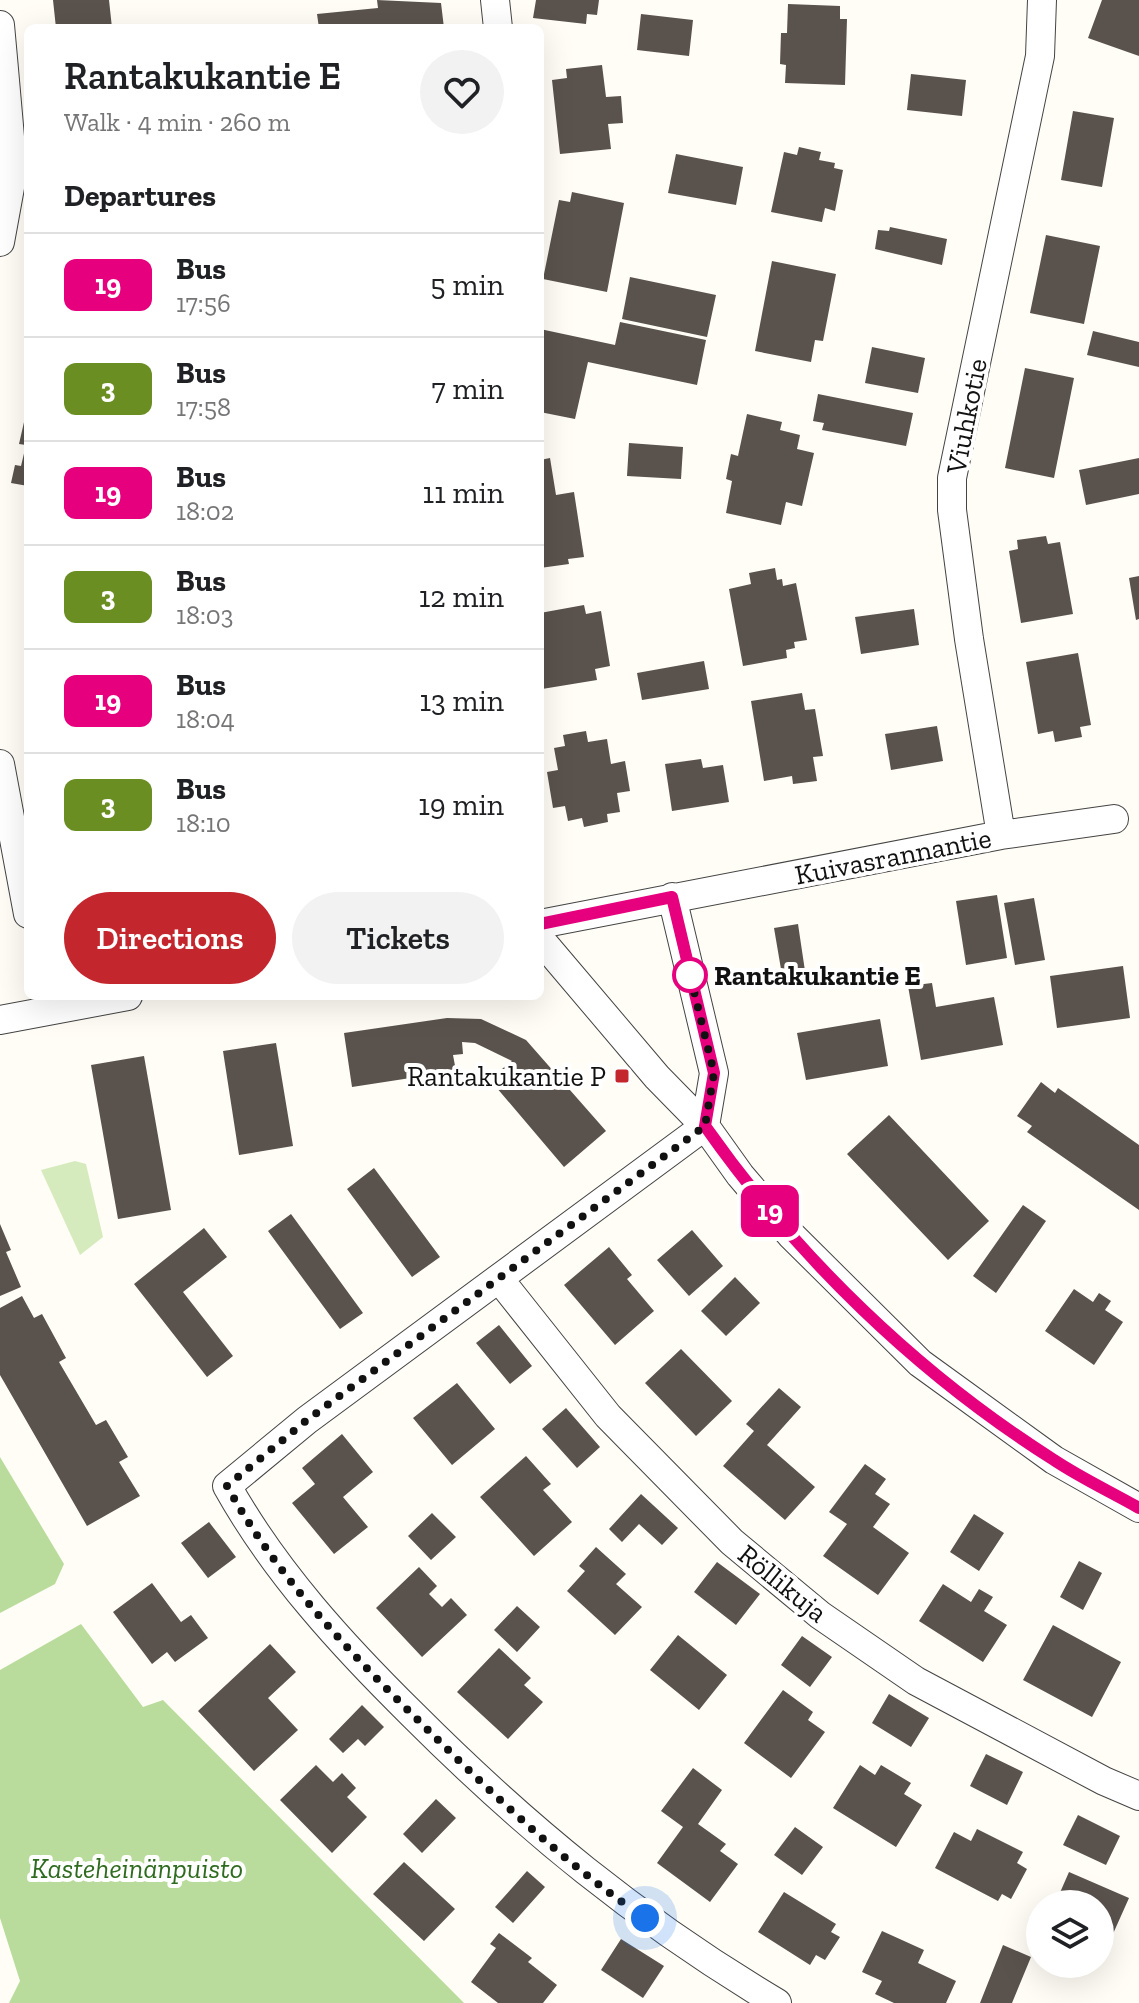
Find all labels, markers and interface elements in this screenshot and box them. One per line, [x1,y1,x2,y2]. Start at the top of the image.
button: heart [420,50,504,134]
text: Rantakukantie E [64,53,341,99]
text: Walk · 4 min · 260 m [64,106,290,138]
text: Departures [64,178,216,214]
text: Bus [176,251,226,287]
text: 5 min [430,267,504,303]
text: 19 [95,268,121,301]
text: 17:56 [176,287,231,319]
text: Bus [176,355,226,391]
street label: Viuhkotie [939,356,994,477]
text: 7 min [432,371,504,407]
text: 3 [101,372,115,405]
text: 17:58 [176,391,231,423]
text: Bus [176,459,226,495]
text: 11 min [423,475,504,511]
text: 19 [95,476,121,509]
text: 18:02 [176,495,234,527]
text: Bus [176,563,226,599]
text: 12 min [419,579,504,615]
text: 3 [101,580,115,613]
text: 18:03 [176,599,234,631]
text: Bus [176,667,226,703]
text: 13 min [419,683,504,719]
text: 19 [95,684,121,717]
text: 18:04 [176,703,235,735]
text: Bus [176,771,226,807]
text: 19 min [418,787,504,823]
text: 3 [101,788,115,821]
text: 18:10 [176,807,231,839]
street label: Kuivasrannantie [792,821,994,892]
button: Directions [64,892,276,984]
button: Tickets [292,892,504,984]
marker: Rantakukantie E [673,958,707,992]
place label: Rantakukantie E [714,959,921,992]
place label: Rantakukantie P [407,1060,606,1093]
marker: Rantakukantie P [613,1067,631,1085]
line badge: 19 [734,1185,806,1237]
text: 19 [757,1194,783,1227]
street label: Röllikuja [732,1538,834,1630]
park label: Kasteheinänpuisto [31,1852,243,1885]
map controls [1026,1890,1114,1978]
button: layers [1026,1890,1114,1978]
your location [625,1898,665,1938]

